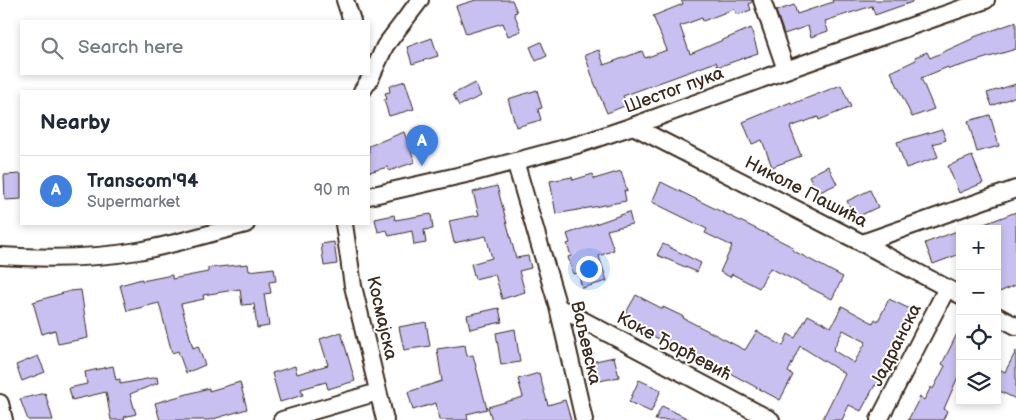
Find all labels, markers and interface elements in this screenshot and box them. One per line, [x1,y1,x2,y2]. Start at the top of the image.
search box [20,20,370,75]
icon: search [38,34,66,62]
text: Search here [78,36,183,59]
street label: Шестог пука [621,62,727,118]
text: Nearby [40,110,110,135]
pin: A [406,125,438,166]
street label: Николе Пашића [741,152,871,232]
text: Transcom'94 [87,170,199,193]
text: A [51,181,61,200]
text: 90 m [314,181,350,200]
text: Supermarket [87,193,180,212]
map controls [956,225,1001,405]
button: + [956,225,1001,270]
your location [576,256,602,282]
button: − [956,270,1001,315]
street label: Космајска [362,274,402,362]
street label: Ваљевска [566,299,606,387]
street label: Јадранска [866,300,926,390]
street label: Коке Ђорђевић [613,307,735,385]
button: locate [956,315,1001,360]
button: layers [956,360,1001,405]

